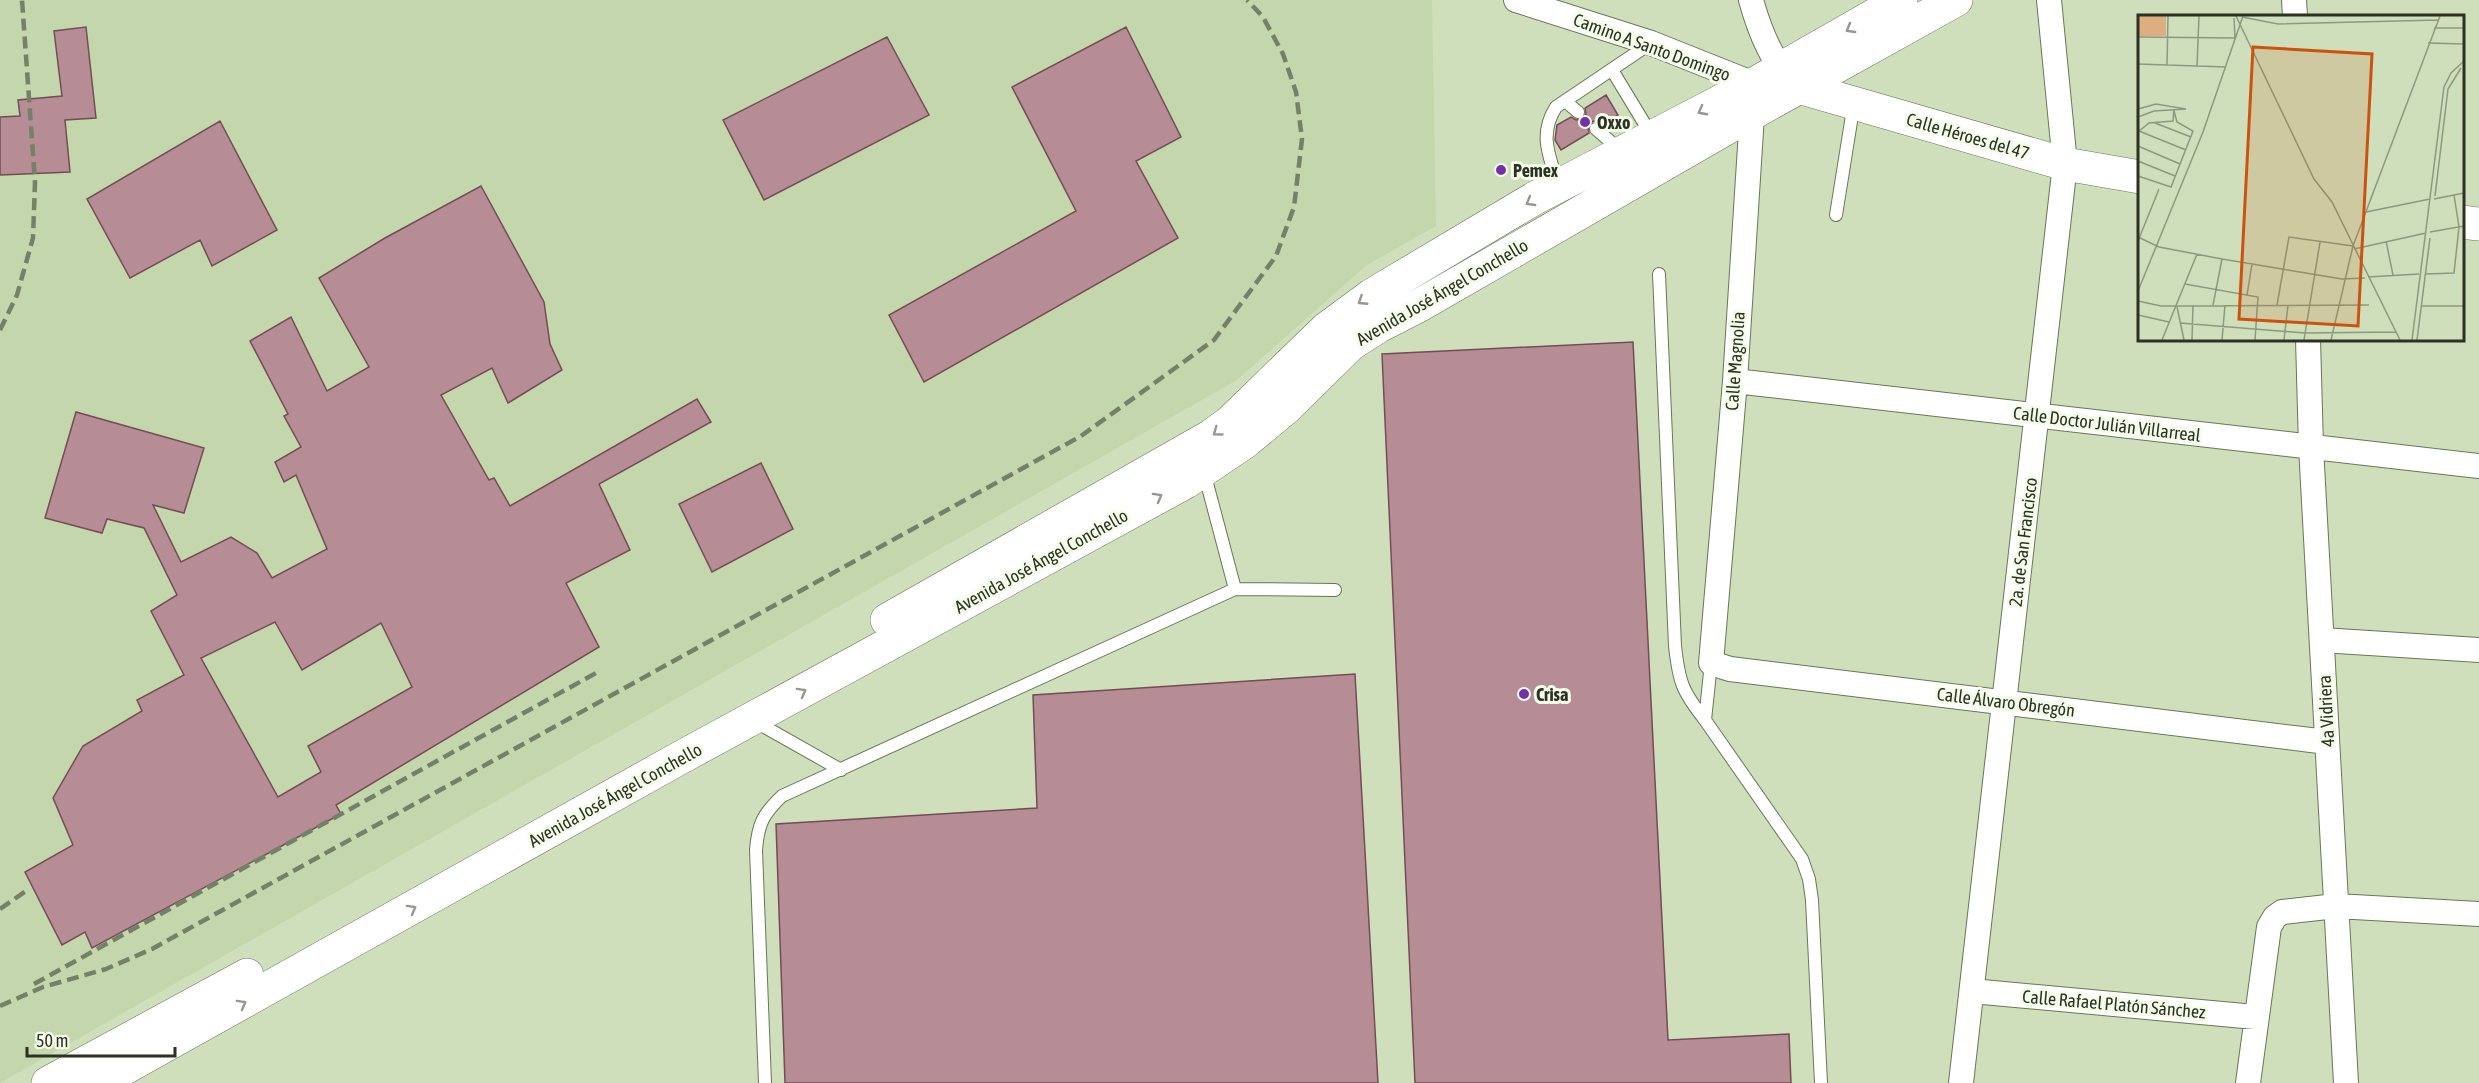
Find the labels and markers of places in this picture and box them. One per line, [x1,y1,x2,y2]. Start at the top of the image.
place label: Oxxo [1597,112,1630,133]
marker: Oxxo [1578,115,1592,129]
place label: Pemex [1513,160,1559,181]
marker: Pemex [1494,163,1508,177]
place label: Crisa [1536,684,1568,705]
marker: Crisa [1517,687,1531,701]

